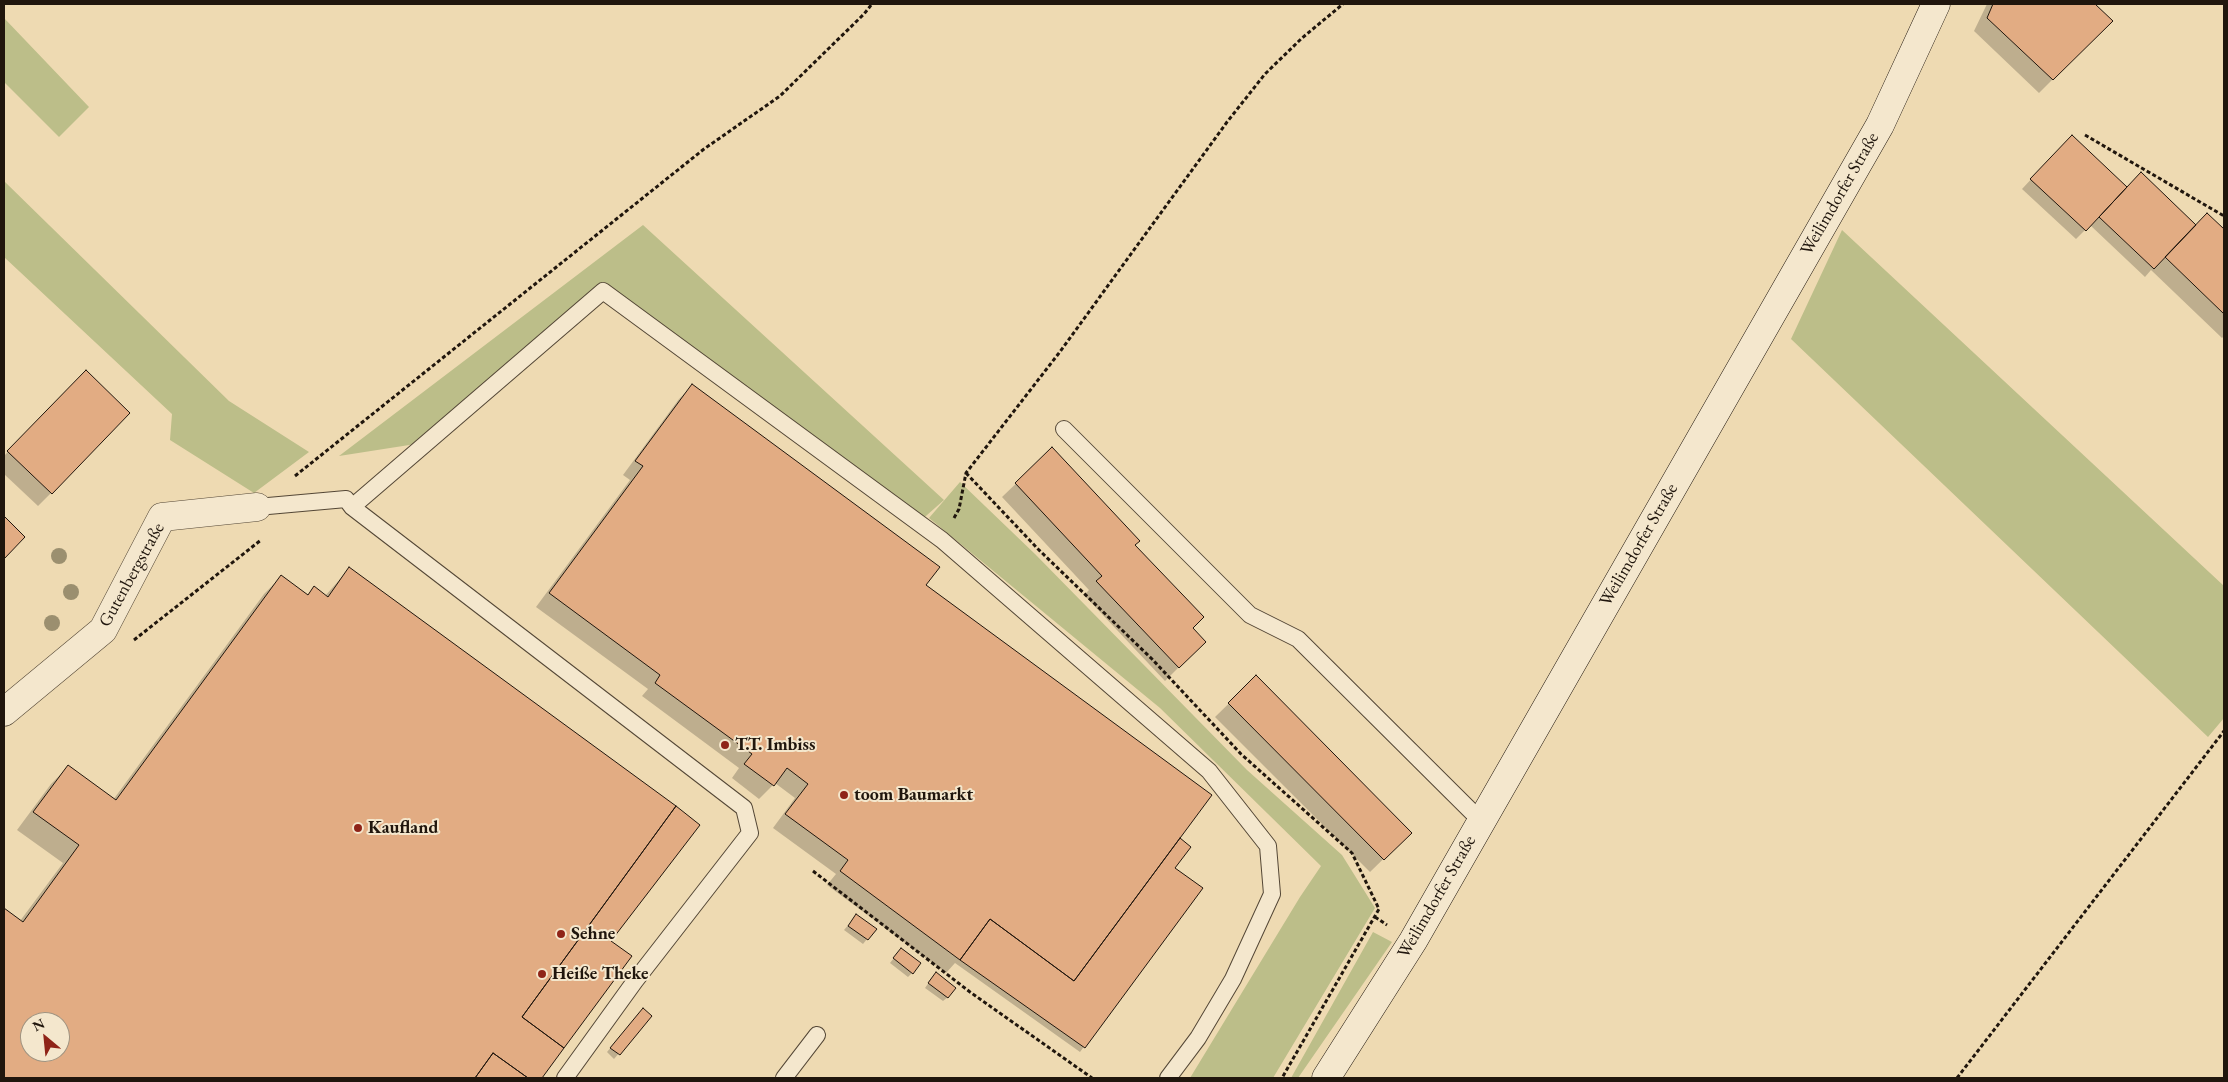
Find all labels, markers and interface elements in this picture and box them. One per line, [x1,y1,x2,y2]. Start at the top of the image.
street label: Weilimdorfer Straße [1796,129,1884,259]
street label: Weilimdorfer Straße [1595,480,1683,610]
street label: Gutenbergstraße [95,519,169,631]
place label: T.T. Imbiss [735,734,816,756]
marker: T.T. Imbiss [719,739,731,751]
place label: toom Baumarkt [854,784,973,806]
marker: toom Baumarkt [838,789,850,801]
place label: Kaufland [368,817,438,839]
marker: Kaufland [352,822,364,834]
street label: Weilimdorfer Straße [1393,832,1481,962]
place label: Sehne [571,923,615,945]
marker: Sehne [555,928,567,940]
place label: Heiße Theke [552,963,648,985]
marker: Heiße Theke [536,968,548,980]
north arrow [20,1012,70,1062]
text: N [29,1014,48,1035]

